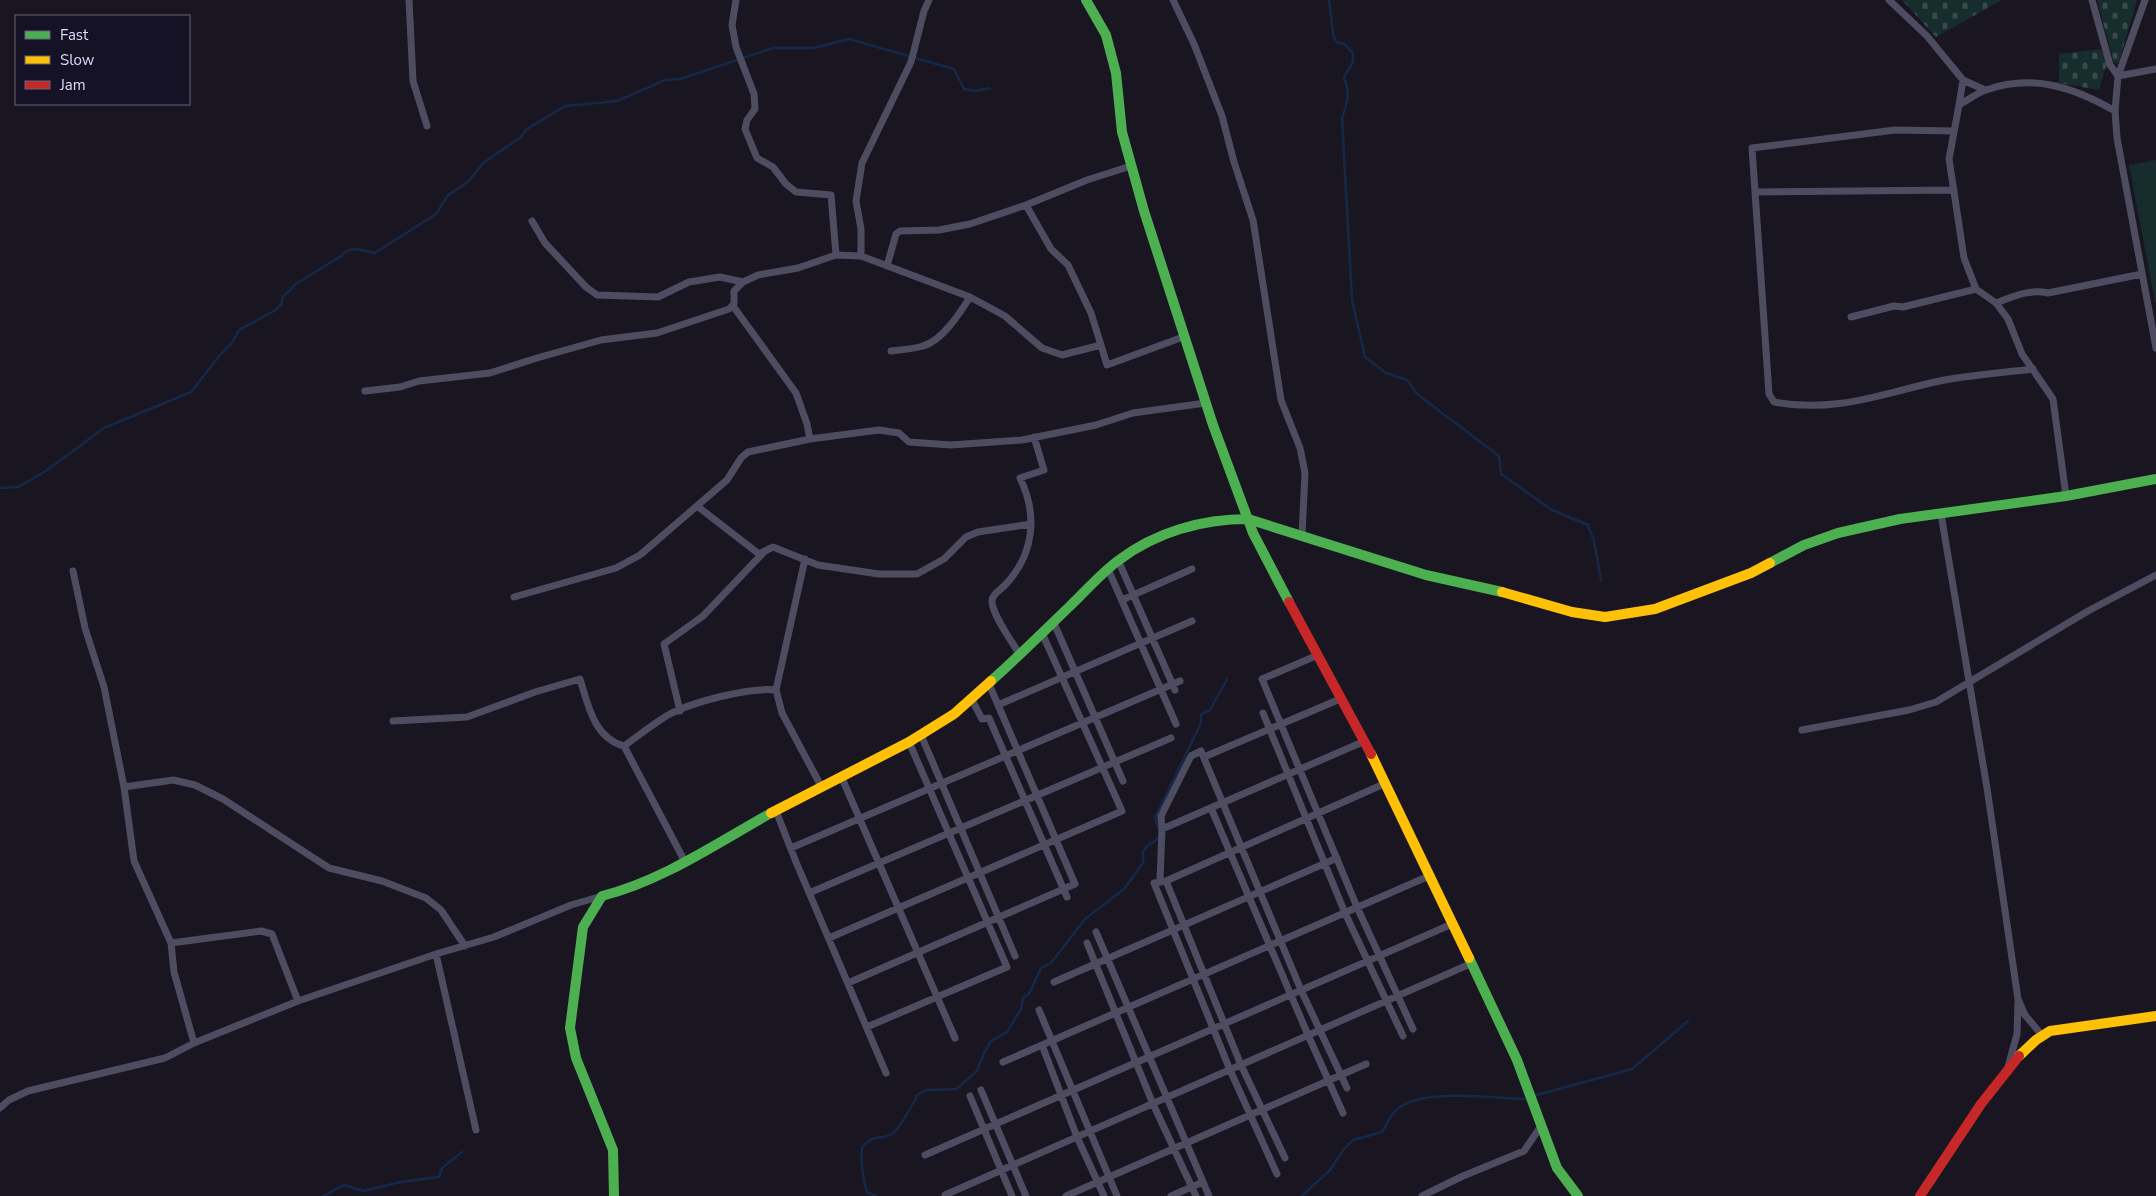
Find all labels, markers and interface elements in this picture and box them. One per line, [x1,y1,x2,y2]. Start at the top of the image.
legend [15,15,190,105]
text: Fast [60,25,89,45]
text: Slow [60,50,95,70]
text: Jam [59,75,86,95]

